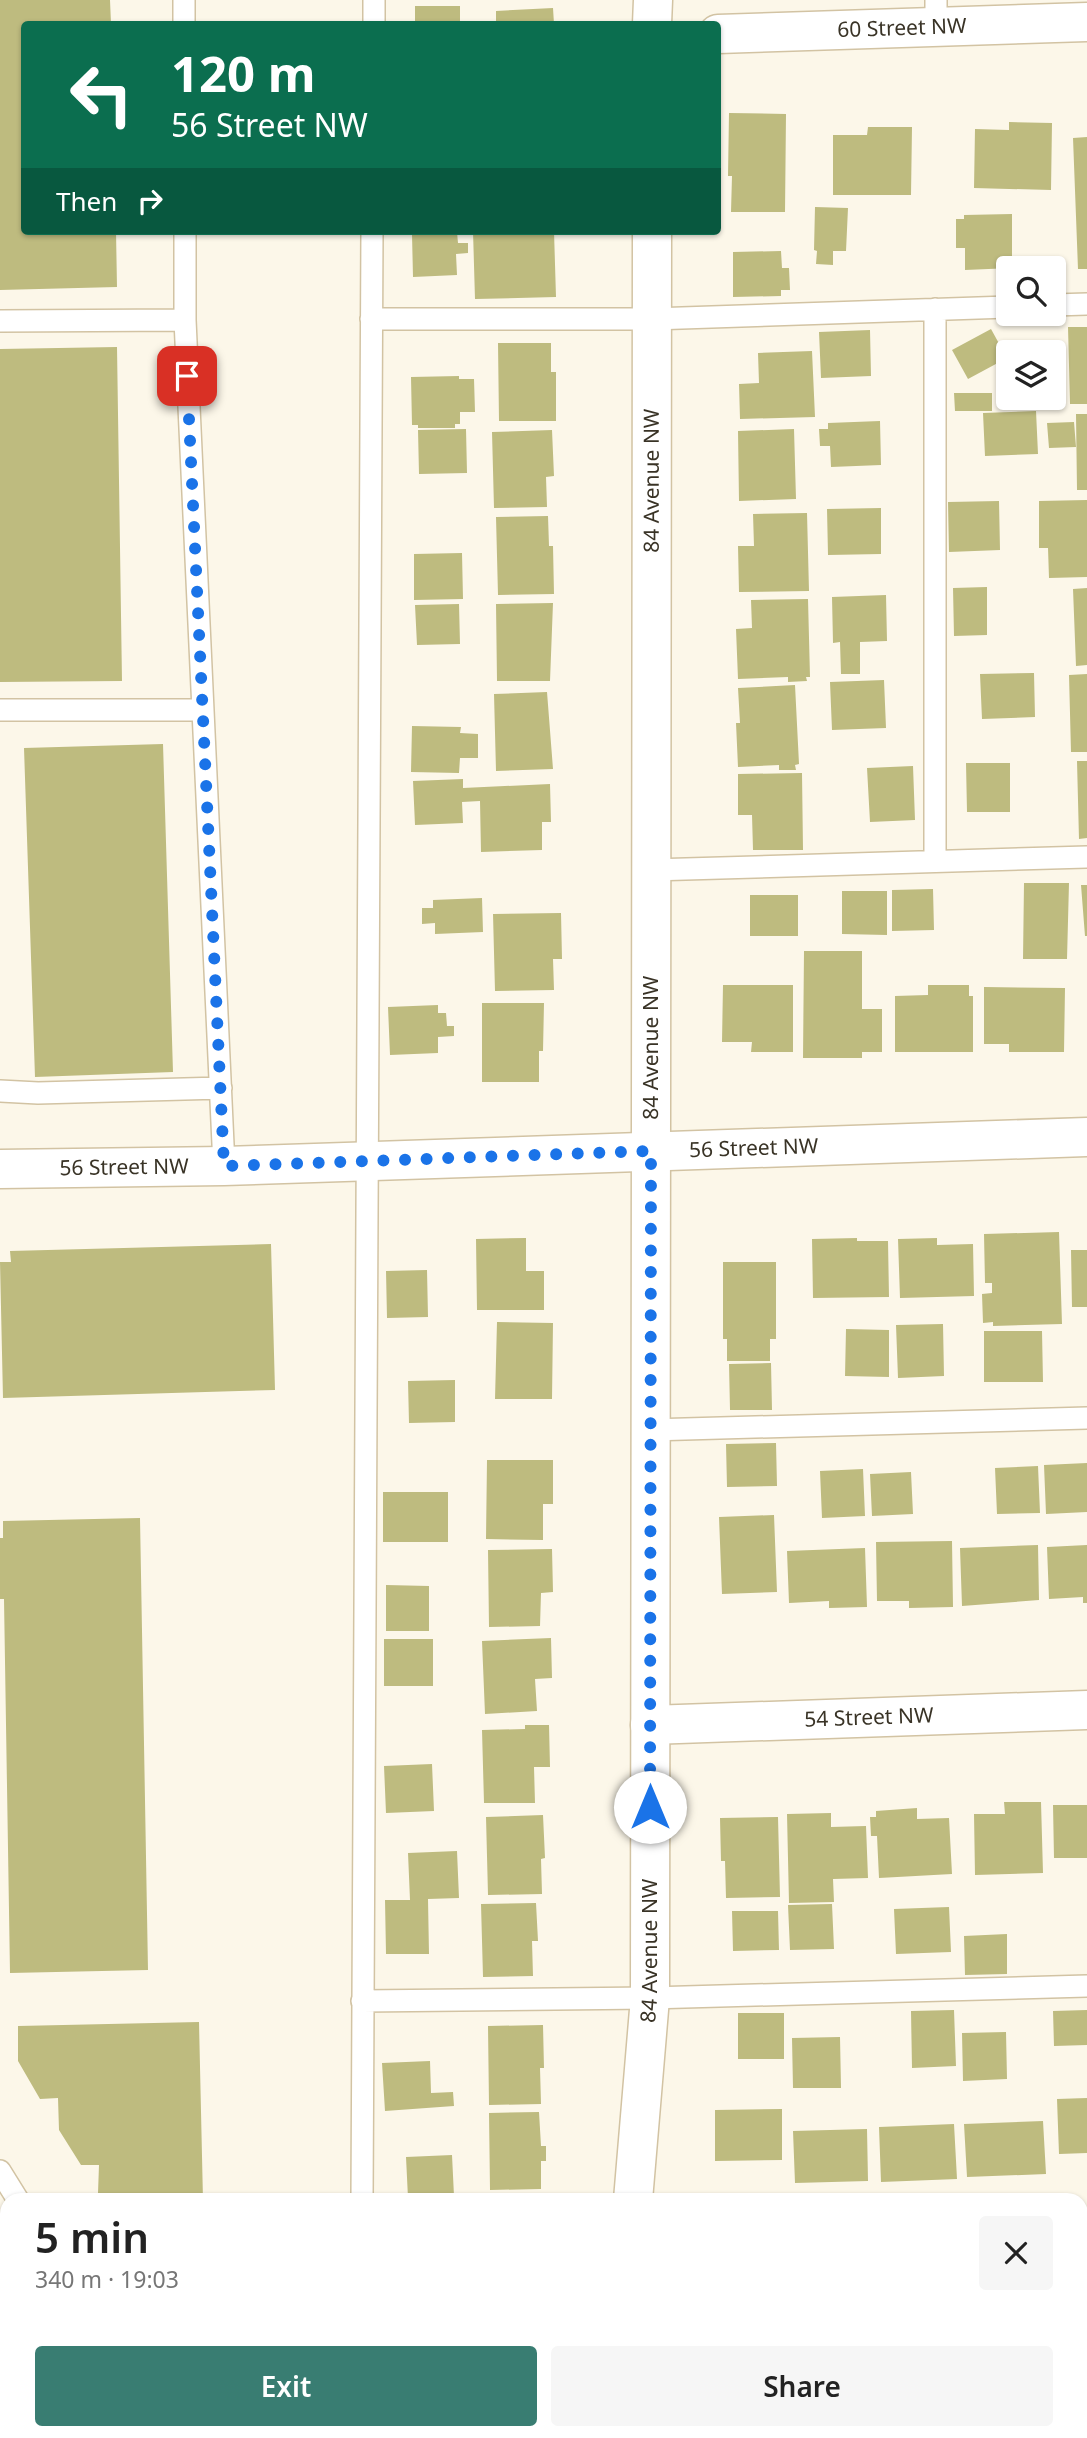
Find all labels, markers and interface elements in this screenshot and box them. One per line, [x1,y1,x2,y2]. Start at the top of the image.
street label: 60 Street NW [837,11,967,43]
text: 120 m [171,40,316,106]
icon: left [56,49,147,140]
text: 56 Street NW [171,103,368,146]
icon: right [131,182,169,220]
text: Then [56,183,117,219]
map controls [996,256,1066,410]
button: search [996,256,1066,326]
button: layers [996,340,1066,410]
pin [157,346,217,406]
icon: arrive [168,357,206,395]
street label: 84 Avenue NW [637,408,665,553]
street label: 84 Avenue NW [636,975,664,1120]
street label: 56 Street NW [689,1131,819,1163]
street label: 56 Street NW [59,1151,189,1181]
street label: 54 Street NW [804,1700,934,1733]
position arrow [613,1770,687,1844]
street label: 84 Avenue NW [633,1878,663,2024]
text: 5 min [35,2208,149,2265]
button: close [979,2216,1053,2290]
text: 340 m · 19:03 [35,2263,179,2295]
button: Exit [35,2346,537,2426]
button: Share [551,2346,1053,2426]

